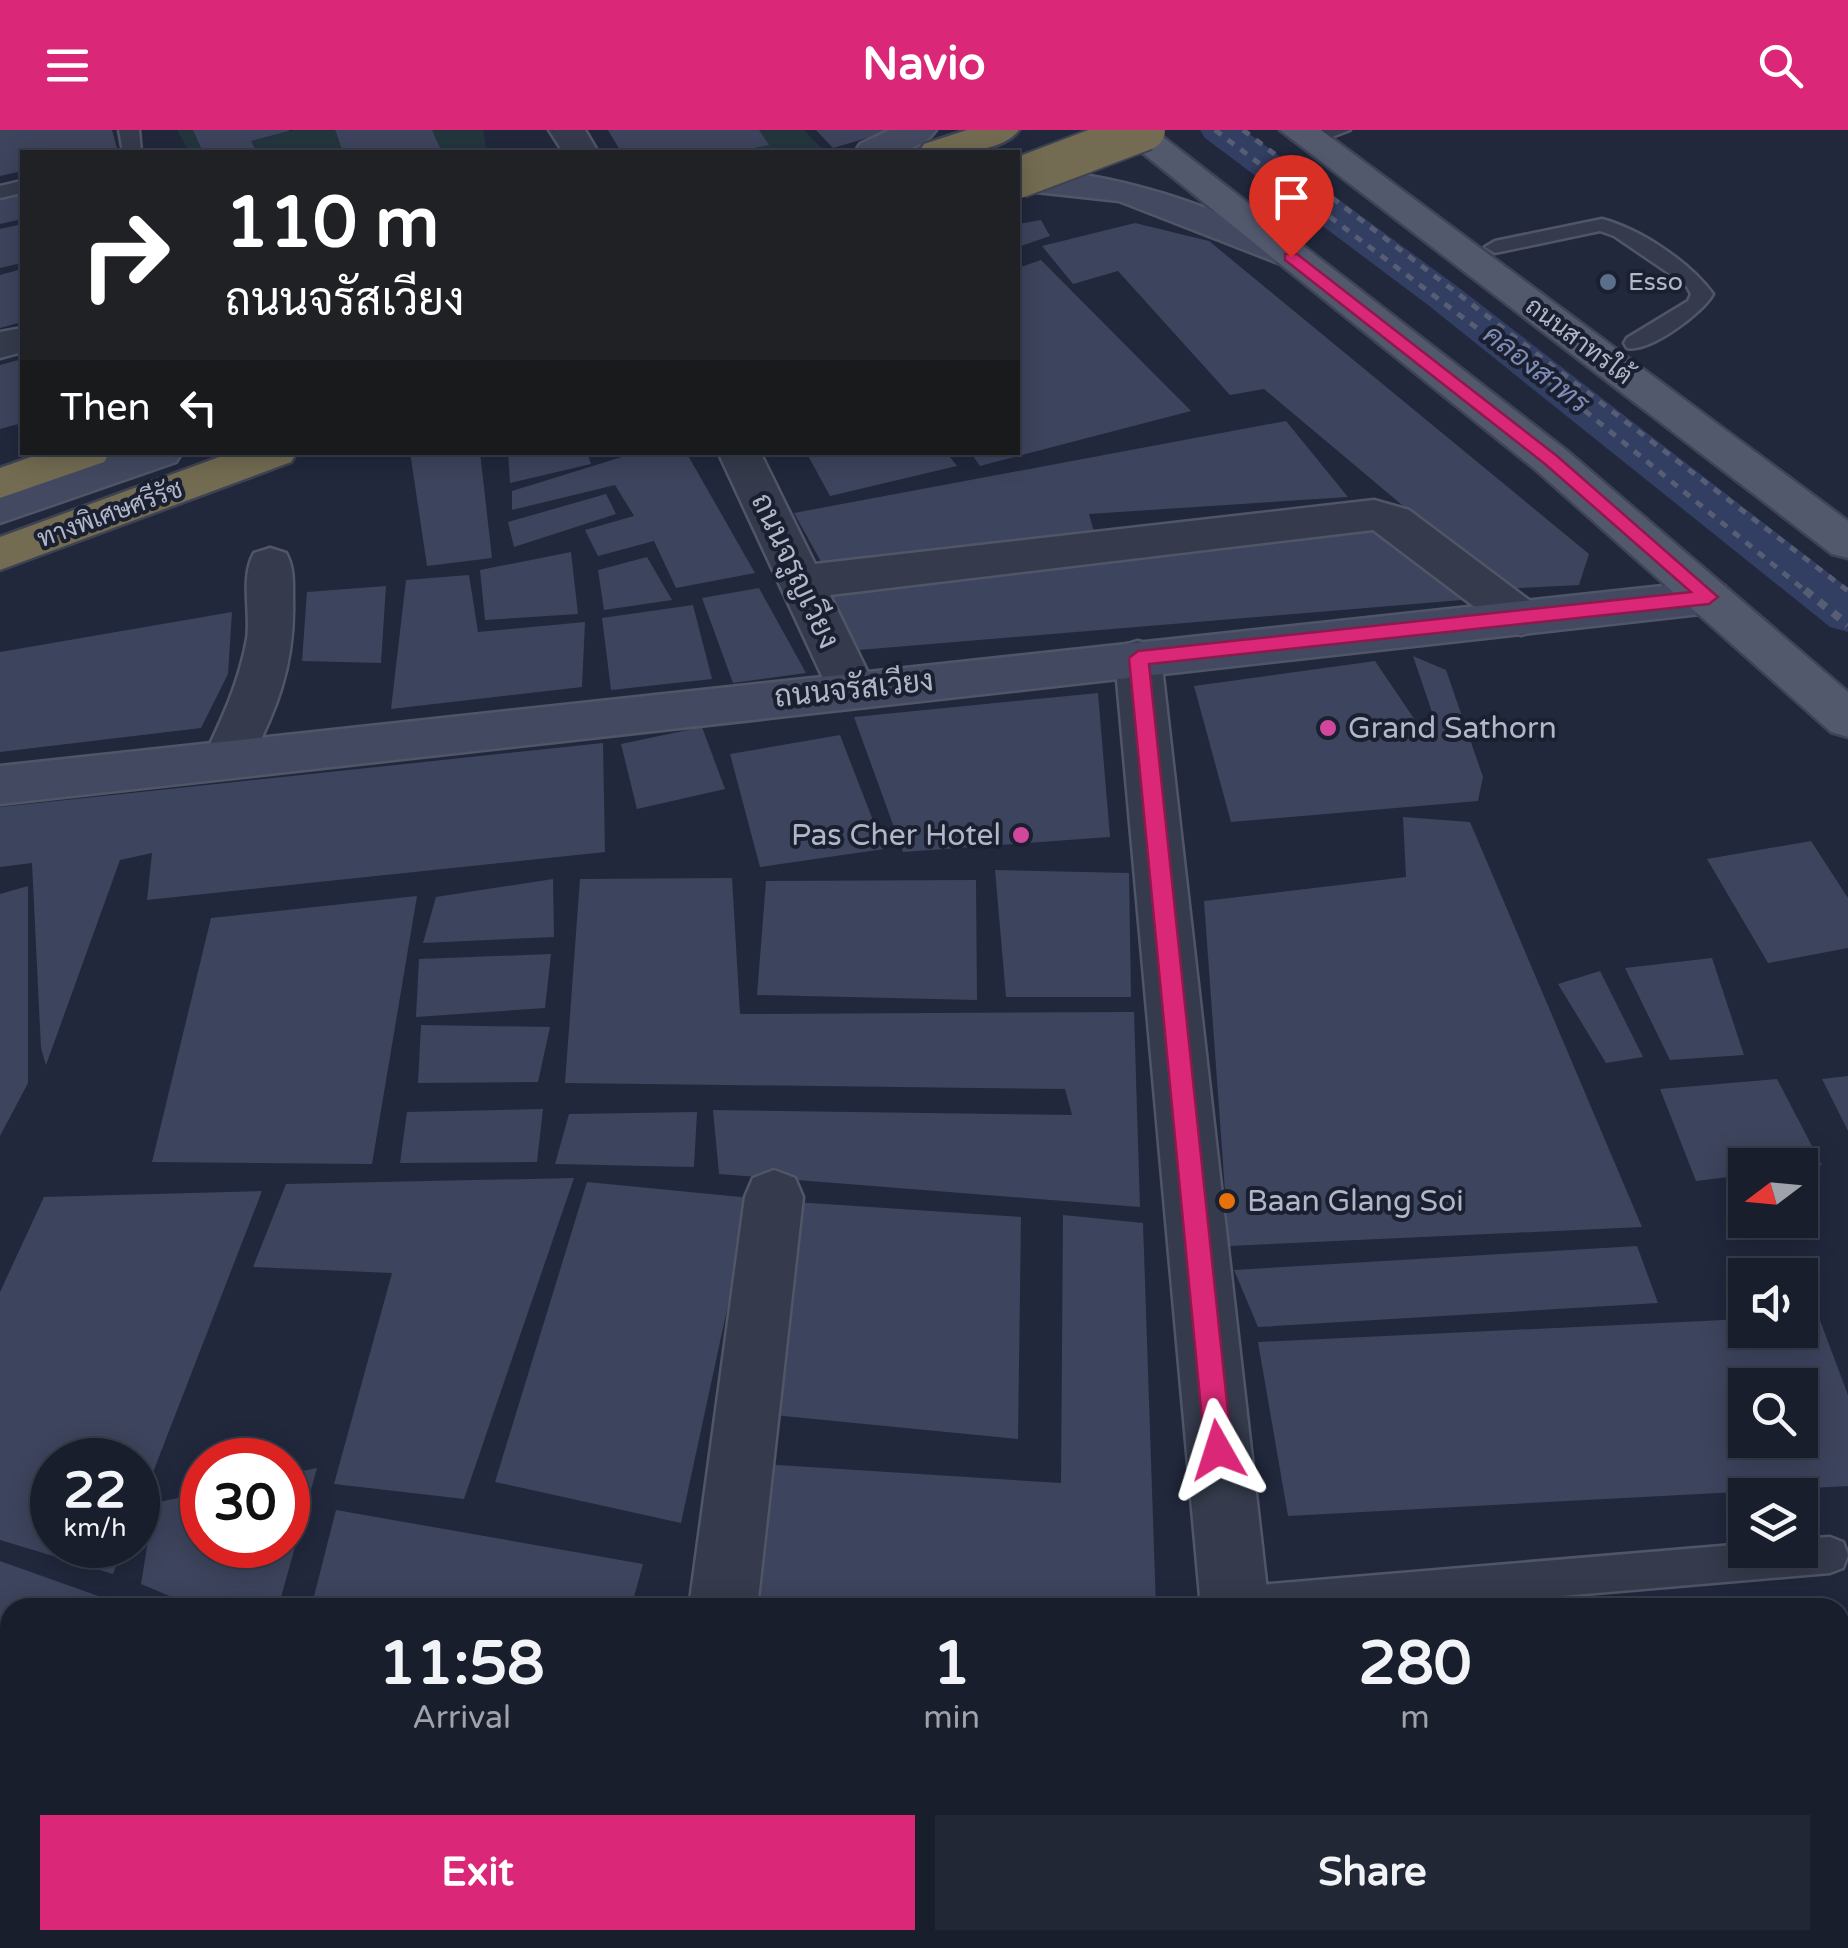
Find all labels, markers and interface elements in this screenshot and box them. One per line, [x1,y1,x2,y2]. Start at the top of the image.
icon: menu [40,38,95,93]
text: Navio [862,38,986,92]
icon: search [1753,38,1808,93]
pin [1249,155,1334,258]
icon: arrive [1264,170,1319,225]
text: 110 m [225,182,439,266]
icon: right [60,190,190,320]
place label: Esso [1628,267,1683,297]
marker: Esso [1597,271,1619,293]
text: ถนนจรัสเวียง [225,274,465,328]
street label: ถนนสาทรใต้ [1520,289,1640,391]
water label: คลองสาทร [1477,317,1596,421]
icon: left [171,380,226,435]
text: Then [60,385,151,431]
street label: ทางพิเศษศรีรัช [33,472,187,554]
street label: ถนนจรูญเวียง [742,487,848,655]
street label: ถนนจรัสเวียง [773,661,935,716]
place label: Grand Sathorn [1348,710,1557,747]
marker: Grand Sathorn [1317,717,1339,739]
place label: Pas Cher Hotel [791,817,1001,854]
marker: Pas Cher Hotel [1010,824,1032,846]
north arrow [1728,1148,1818,1238]
map controls [1728,1148,1818,1568]
place label: Baan Glang Soi [1247,1183,1464,1220]
marker: Baan Glang Soi [1216,1190,1238,1212]
button: sound [1728,1258,1818,1348]
button: search [1728,1368,1818,1458]
position arrow [1166,1398,1270,1502]
speed limit sign: 30 [180,1438,310,1568]
text: 22 [64,1461,126,1521]
button: layers [1728,1478,1818,1568]
text: km/h [64,1513,126,1543]
text: 11:58 [378,1628,545,1700]
text: 1 [933,1628,970,1700]
text: 280 [1358,1628,1472,1700]
text: Arrival [412,1699,511,1737]
text: min [923,1699,980,1737]
text: m [1400,1699,1430,1737]
button: Exit [40,1815,915,1930]
button: Share [935,1815,1810,1930]

